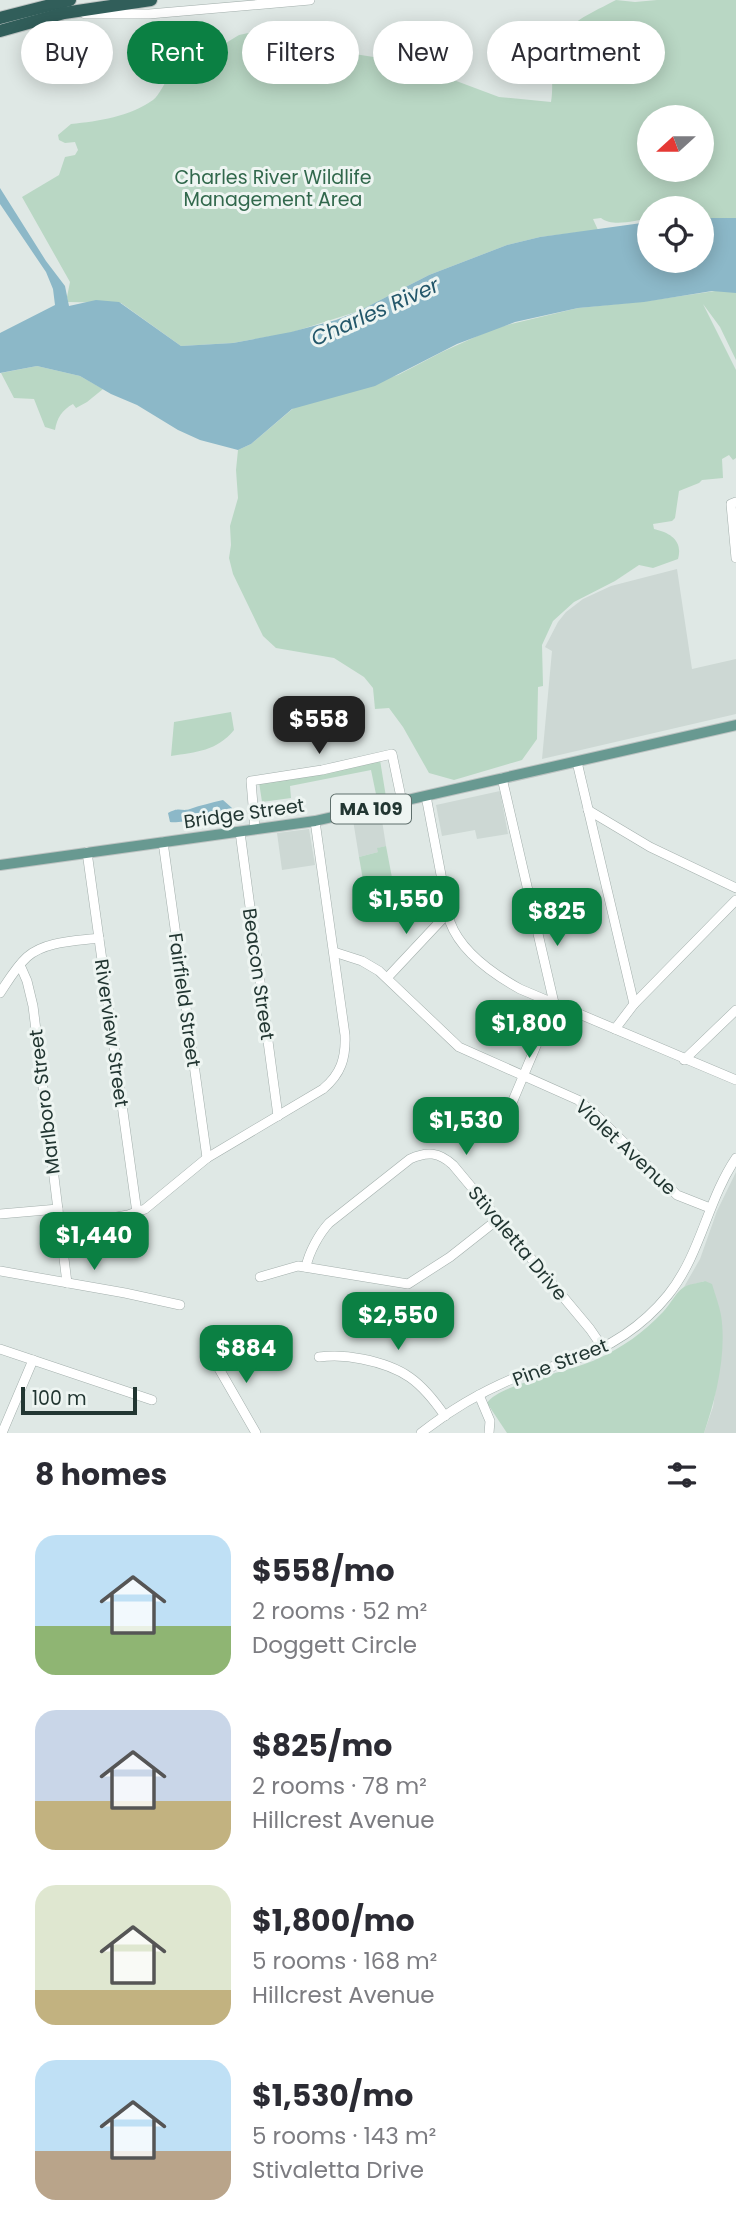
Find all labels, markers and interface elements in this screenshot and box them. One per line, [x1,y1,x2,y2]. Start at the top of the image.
chip: Buy [21,21,113,84]
chip: Rent [127,21,228,84]
chip: Filters [242,21,359,84]
chip: New [373,21,473,84]
chip: Apartment [487,21,665,84]
north arrow [637,105,714,182]
map controls [637,105,714,273]
park label: Charles River Wildlife Management Area [174,164,372,213]
button: locate [637,196,714,273]
water label: Charles River [306,270,445,353]
pin: $558 [278,696,360,756]
text: $558 [289,703,349,735]
street label: Bridge Street [182,792,306,835]
road number: MA 109 [331,794,411,824]
pin: $1,550 [349,876,463,936]
text: $1,550 [368,883,444,915]
pin: $825 [516,888,598,948]
text: $825 [528,895,586,927]
street label: Beacon Street [236,906,281,1042]
street label: Fairfield Street [162,931,207,1069]
street label: Riverview Street [88,957,135,1109]
pin: $1,800 [472,1000,586,1060]
text: $1,800 [491,1007,567,1039]
street label: Marlboro Street [22,1028,67,1176]
street label: Violet Avenue [569,1093,682,1201]
pin: $1,530 [409,1098,523,1157]
text: $1,530 [429,1104,503,1136]
street label: Stivaletta Drive [462,1180,574,1306]
pin: $1,440 [37,1212,151,1272]
text: $1,440 [56,1219,132,1251]
pin: $2,550 [341,1292,455,1352]
text: $2,550 [358,1299,438,1331]
pin: $884 [205,1326,287,1385]
text: $884 [216,1332,276,1364]
street label: Pine Street [509,1332,612,1393]
scale bar [21,1384,136,1416]
text: 100 m [32,1385,87,1412]
text: 8 homes [35,1453,167,1496]
icon: filters [663,1456,701,1494]
text: $558/mo [252,1549,395,1592]
icon: home [91,1563,175,1647]
text: 2 rooms · 52 m² [252,1595,427,1627]
text: Doggett Circle [252,1629,417,1661]
text: $825/mo [252,1724,392,1767]
icon: home [91,1738,175,1822]
text: 2 rooms · 78 m² [252,1770,427,1802]
text: Hillcrest Avenue [252,1804,435,1836]
text: $1,800/mo [252,1899,415,1942]
icon: home [91,1913,175,1997]
text: 5 rooms · 168 m² [252,1945,437,1977]
text: Hillcrest Avenue [252,1979,435,2011]
text: $1,530/mo [252,2074,413,2117]
icon: home [91,2088,175,2172]
text: 5 rooms · 143 m² [252,2120,436,2152]
text: Stivaletta Drive [252,2154,424,2186]

